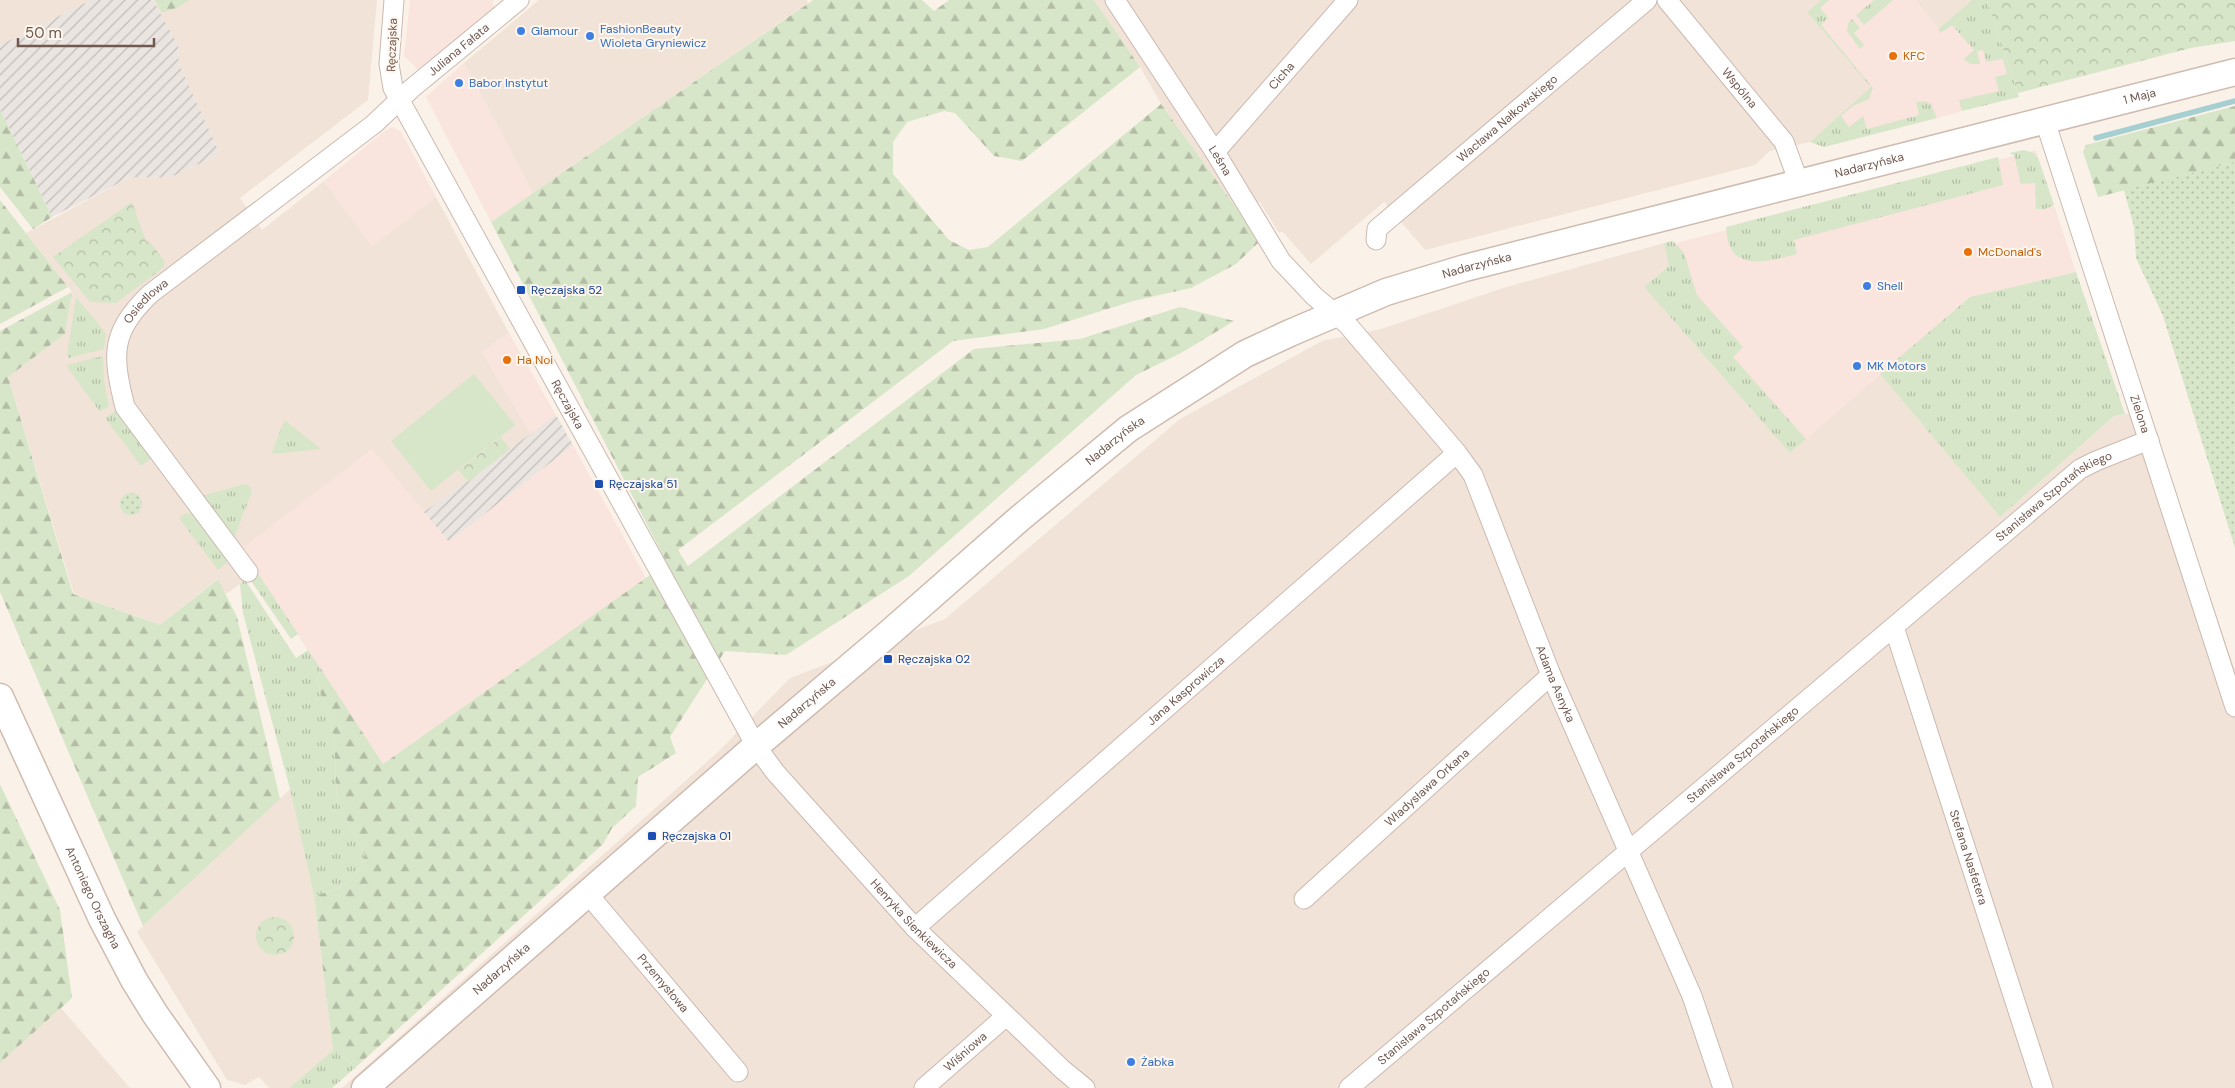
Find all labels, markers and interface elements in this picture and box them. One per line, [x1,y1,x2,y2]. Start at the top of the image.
scale bar [18,15,154,47]
street label: Ręczajska [383,18,401,72]
street label: Juliana Fałata [425,20,493,80]
place label: FashionBeauty Wioleta Gryniewicz [600,21,706,51]
text: 50 m [25,23,62,43]
place label: Glamour [531,23,579,39]
marker: Glamour [515,25,527,37]
marker: FashionBeauty Wioleta Gryniewicz [584,30,596,42]
place label: KFC [1903,48,1925,64]
marker: KFC [1887,50,1899,62]
street label: Cicha [1265,59,1298,93]
street label: Wspólna [1718,64,1761,112]
street label: Wacława Nałkowskiego [1454,71,1561,166]
place label: Babor Instytut [469,75,548,91]
marker: Babor Instytut [453,77,465,89]
street label: 1 Maja [2122,84,2158,108]
street label: Leśna [1205,142,1235,179]
street label: Nadarzyńska [1833,149,1906,182]
place label: McDonald's [1978,244,2042,260]
marker: McDonald's [1962,246,1974,258]
street label: Nadarzyńska [1440,248,1513,282]
street label: Osiedlowa [120,275,171,327]
place label: Shell [1877,278,1903,294]
marker: Shell [1861,280,1873,292]
place label: Ręczajska 52 [531,282,602,298]
marker: Ręczajska 52 [515,284,527,296]
place label: Ha Noi [517,352,553,368]
marker: Ha Noi [501,354,513,366]
place label: MK Motors [1867,358,1926,374]
marker: MK Motors [1851,360,1863,372]
street label: Ręczajska [548,377,588,432]
street label: Zielona [2126,393,2154,435]
street label: Nadarzyńska [1082,412,1148,469]
street label: Stanisława Szpotańskiego [1992,447,2114,545]
place label: Ręczajska 51 [609,476,677,492]
marker: Ręczajska 51 [593,478,605,490]
street label: Adama Asnyka [1532,643,1579,725]
place label: Ręczajska 02 [898,651,970,667]
street label: Jana Kasprowicza [1144,652,1228,729]
marker: Ręczajska 02 [882,653,894,665]
street label: Nadarzyńska [775,674,839,732]
street label: Stanisława Szpotańskiego [1683,702,1802,807]
street label: Władysława Orkana [1381,745,1473,830]
street label: Stefana Nasfetera [1946,808,1991,907]
place label: Ręczajska 01 [662,828,731,844]
marker: Ręczajska 01 [646,830,658,842]
street label: Antoniego Orszagha [62,844,124,952]
street label: Henryka Sienkiewicza [867,876,961,972]
street label: Nadarzyńska [469,939,533,998]
street label: Przemysłowa [634,951,692,1016]
street label: Stanisława Szpotańskiego [1374,964,1493,1068]
street label: Wiśniowa [940,1028,990,1075]
place label: Żabka [1141,1054,1174,1070]
marker: Żabka [1125,1056,1137,1068]

